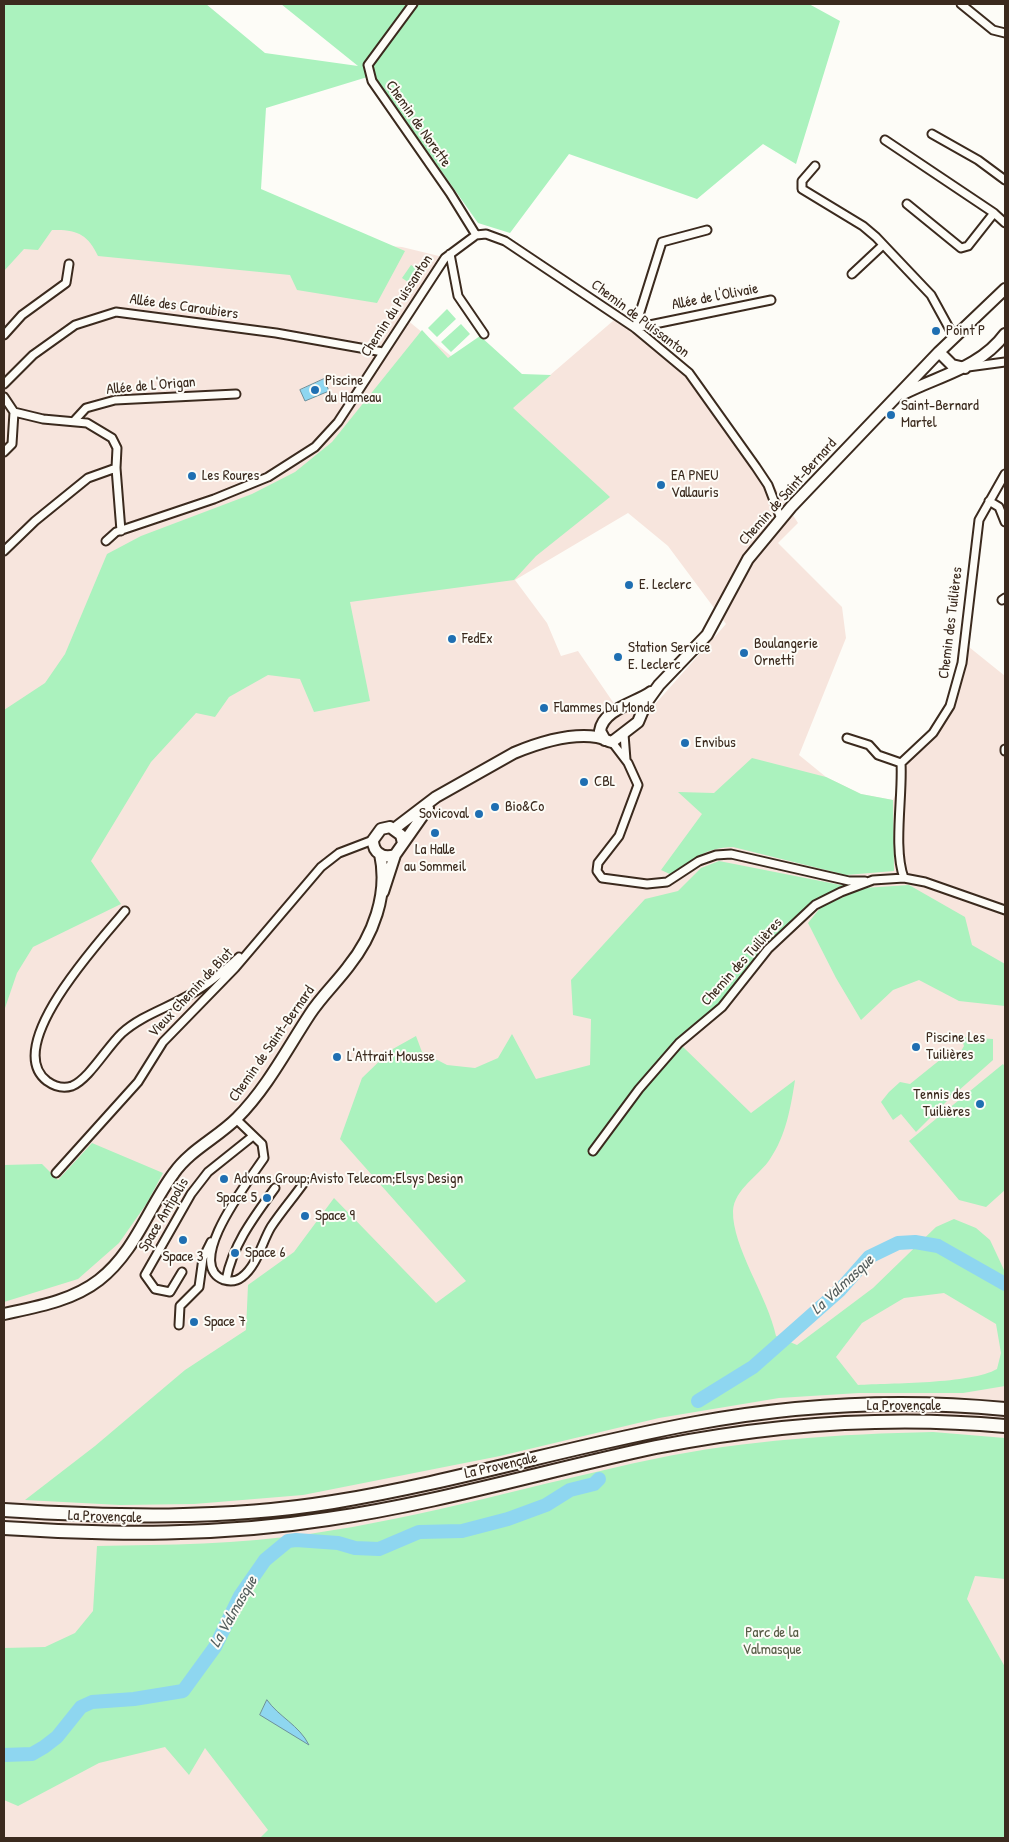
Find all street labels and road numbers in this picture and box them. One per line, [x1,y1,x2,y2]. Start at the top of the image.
street label: Chemin de Norette [381,77,455,171]
street label: Chemin du Puissanton [357,251,437,361]
street label: Chemin de Puissanton [587,276,693,362]
street label: Allée de l'Olivaie [670,280,760,314]
street label: Allée des Caroubiers [129,290,239,324]
street label: Allée de L'Origan [106,373,196,399]
street label: Chemin de Saint-Bernard [735,435,841,549]
street label: Chemin des Tuilières [935,566,967,680]
street label: Chemin des Tuilières [698,914,786,1010]
street label: Vieux Chemin de Biot [145,945,237,1041]
street label: Chemin de Saint-Bernard [225,983,319,1105]
street label: Space Antipolis [135,1175,193,1255]
street label: La Provençale [867,1397,941,1415]
street label: La Provençale [463,1449,539,1483]
street label: La Provençale [68,1507,142,1527]

